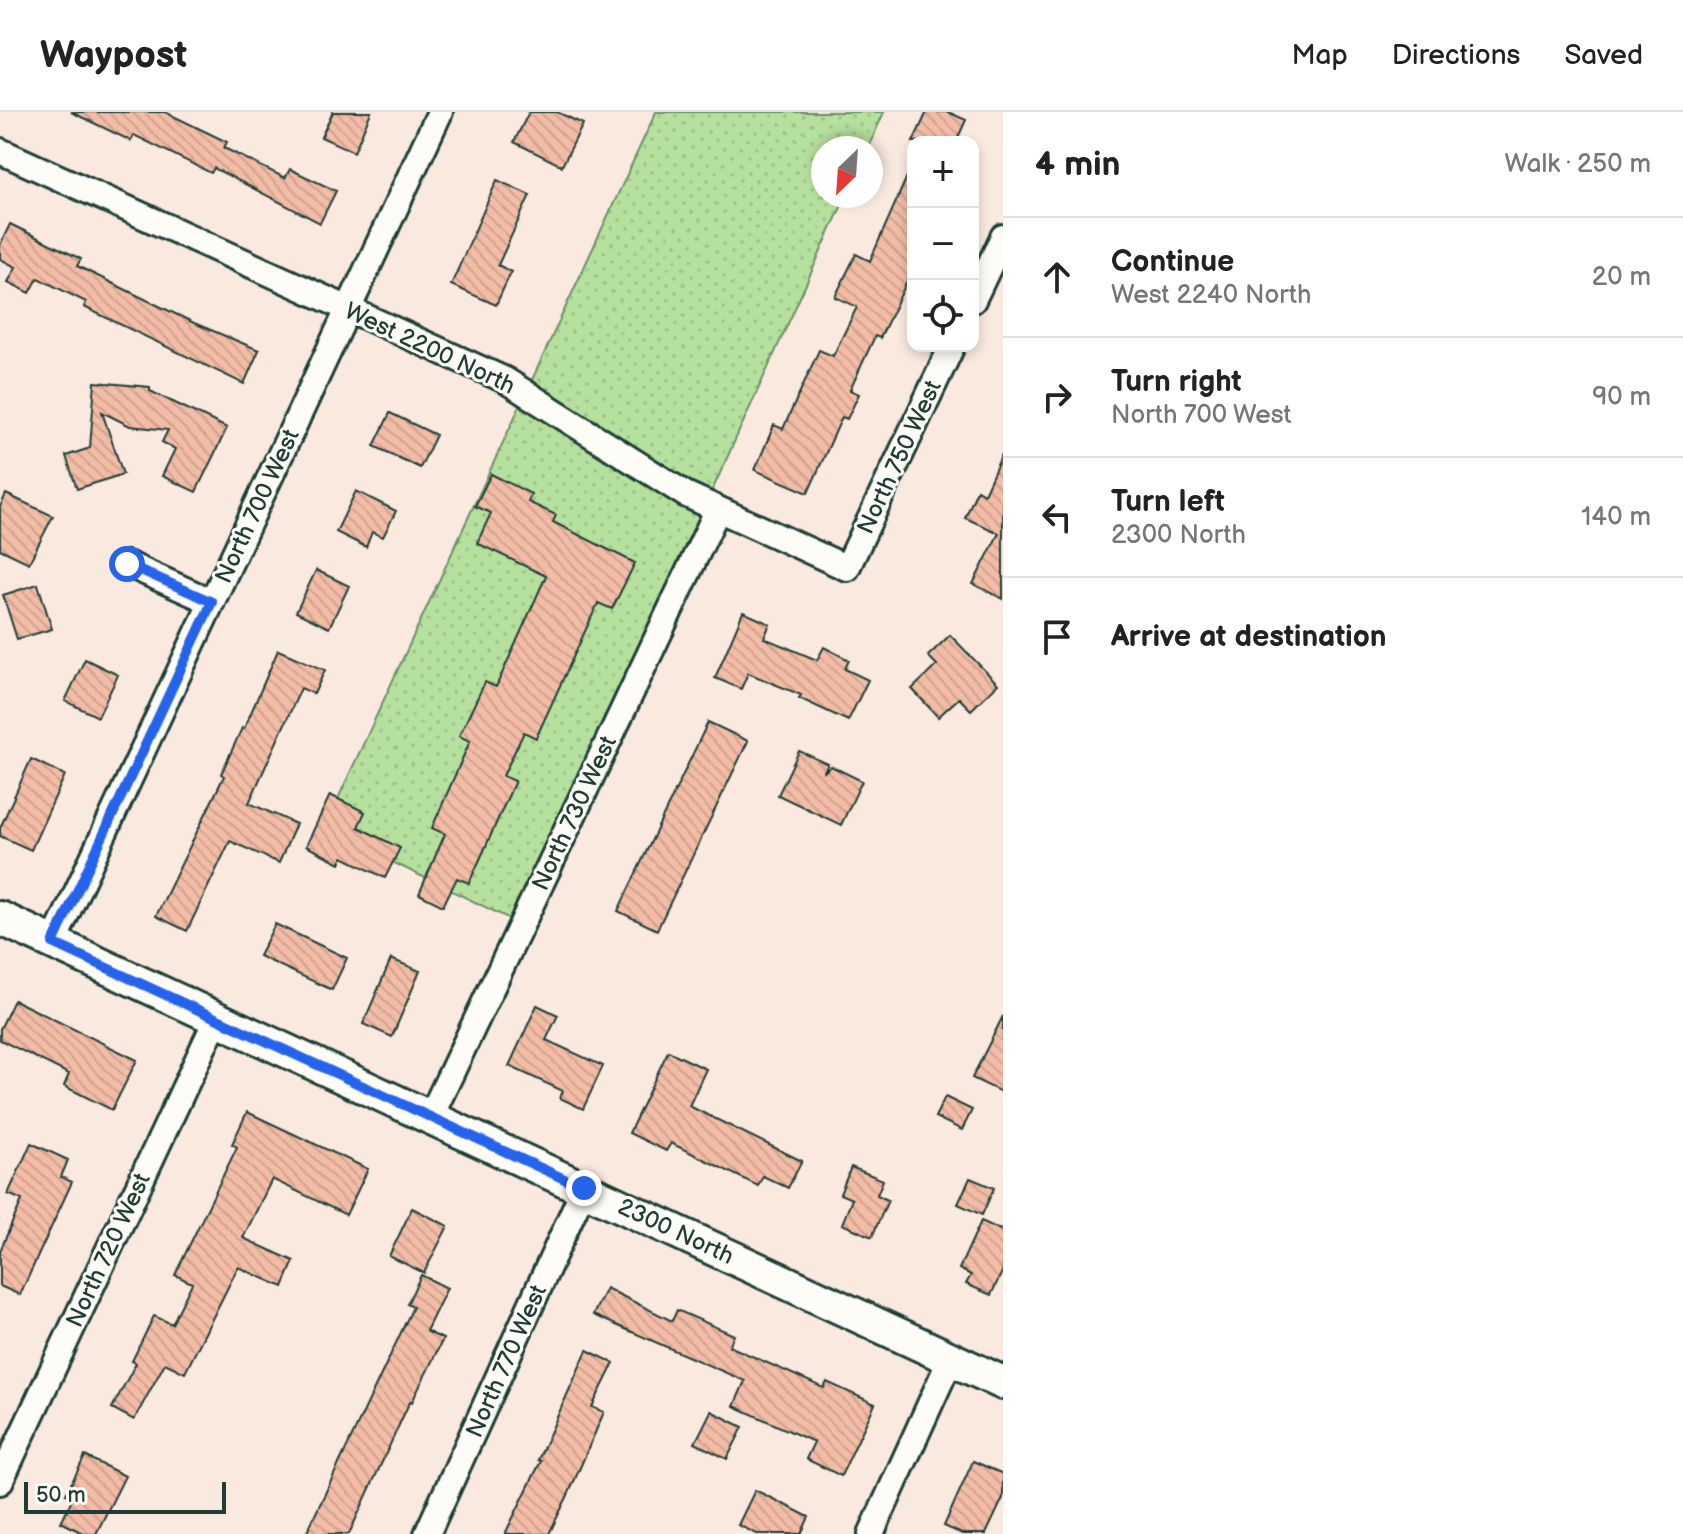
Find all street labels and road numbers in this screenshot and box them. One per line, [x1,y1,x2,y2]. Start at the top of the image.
street label: West 2200 North [340,296,520,401]
street label: North 750 West [851,375,948,539]
street label: North 700 West [209,424,306,588]
street label: North 730 West [526,731,623,895]
street label: North 720 West [60,1168,157,1332]
street label: 2300 North [613,1192,738,1271]
street label: North 770 West [460,1280,553,1442]

